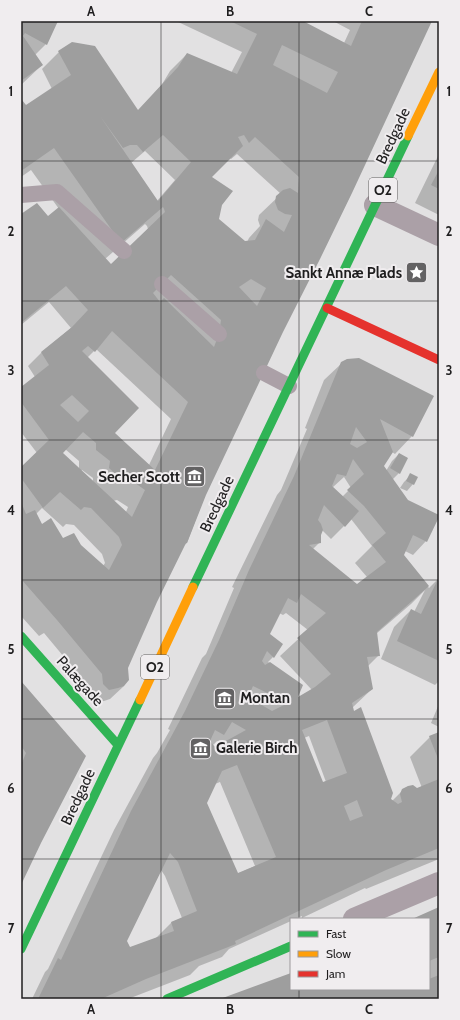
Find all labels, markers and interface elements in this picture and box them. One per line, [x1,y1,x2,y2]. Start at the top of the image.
text: A [87,3,96,19]
text: B [226,3,234,19]
text: C [365,3,373,19]
text: 1 [9,83,13,99]
text: 1 [447,83,451,99]
street label: Bredgade [372,105,414,167]
road number: O2 [369,178,397,202]
text: 2 [8,223,15,239]
text: 2 [446,223,453,239]
place icon: Sankt Annæ Plads [404,260,430,286]
place label: Sankt Annæ Plads [285,264,402,282]
text: 3 [7,362,15,378]
text: 3 [445,362,453,378]
museum icon: Secher Scott [182,464,208,490]
place label: Secher Scott [98,468,180,486]
street label: Bredgade [196,473,238,535]
text: 4 [7,502,15,518]
text: 4 [445,502,453,518]
text: 5 [8,641,15,657]
text: 5 [446,641,453,657]
street label: Palægade [53,652,107,710]
road number: O2 [141,655,169,679]
museum icon: Montan [211,685,237,711]
place label: Montan [240,689,290,707]
museum icon: Galerie Birch [188,735,214,761]
place label: Galerie Birch [216,739,297,757]
street label: Bredgade [57,766,99,828]
text: 6 [7,780,15,796]
text: 6 [445,780,453,796]
legend [290,918,430,990]
text: 7 [8,920,15,936]
text: 7 [446,920,453,936]
text: Fast [326,926,346,941]
text: Slow [326,946,351,961]
text: Jam [325,966,345,981]
text: A [87,1001,96,1017]
text: B [226,1001,234,1017]
text: C [365,1001,373,1017]

